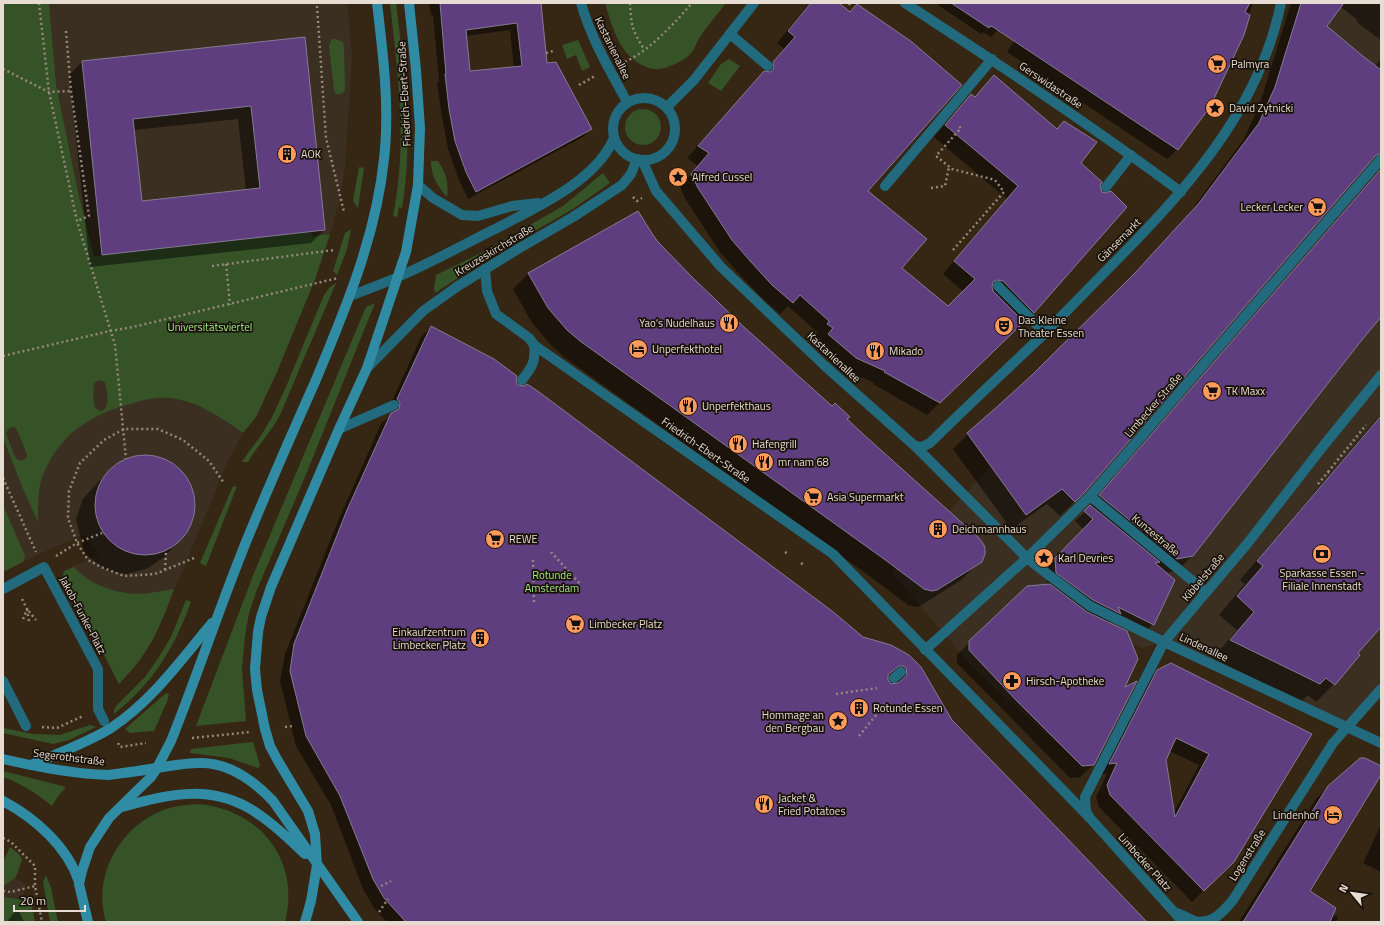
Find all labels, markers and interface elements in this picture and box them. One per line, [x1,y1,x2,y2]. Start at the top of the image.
street label: Kastanienallee [591,14,635,82]
street label: Friedrich-Ebert-Straße [393,41,415,147]
supermarket icon: Palmyra [1206,53,1228,75]
place label: Palmyra [1231,56,1270,72]
street label: Gerswidastraße [1016,58,1086,112]
place icon: David Zytnicki [1204,97,1226,119]
place label: David Zytnicki [1229,100,1293,116]
building icon: AOK [276,143,298,165]
place label: AOK [301,146,322,162]
place icon: Alfred Cussel [667,166,689,188]
place label: Alfred Cussel [692,169,752,185]
supermarket icon: Lecker Lecker [1306,196,1328,218]
place label: Lecker Lecker [1240,199,1303,215]
street label: Gänsemarkt [1093,214,1145,266]
street label: Kreuzeskirchstraße [452,220,537,280]
restaurant icon: Yao‘s Nudelhaus [718,312,740,334]
place label: Das Kleine Theater Essen [1018,312,1084,341]
place label: Yao‘s Nudelhaus [639,315,715,331]
theatre icon: Das Kleine Theater Essen [993,315,1015,337]
park label: Universitätsviertel [168,319,252,335]
street label: Kastanienallee [804,328,865,386]
hotel icon: Unperfekthotel [627,338,649,360]
restaurant icon: Mikado [864,340,886,362]
place label: Unperfekthotel [652,341,722,357]
place label: Mikado [889,343,923,359]
street label: Limbecker Straße [1120,369,1186,441]
supermarket icon: TK Maxx [1201,380,1223,402]
place label: TK Maxx [1226,383,1265,399]
restaurant icon: Unperfekthaus [677,395,699,417]
place label: Unperfekthaus [702,398,771,414]
street label: Friedrich-Ebert-Straße [658,413,754,487]
restaurant icon: Hafengrill [727,433,749,455]
place label: Hafengrill [752,436,797,452]
restaurant icon: mr nam 68 [753,451,775,473]
place label: mr nam 68 [778,454,829,470]
supermarket icon: Asia Supermarkt [802,486,824,508]
place label: Asia Supermarkt [827,489,904,505]
street label: Kunzestraße [1128,510,1184,560]
building icon: Deichmannhaus [927,518,949,540]
place label: Deichmannhaus [952,521,1027,537]
supermarket icon: REWE [484,528,506,550]
place label: REWE [509,531,538,547]
bank icon: Sparkasse Essen - Filiale Innenstadt [1311,543,1333,565]
place icon: Karl Devries [1033,547,1055,569]
street label: Kibbelstraße [1178,549,1228,605]
place label: Karl Devries [1058,550,1113,566]
place label: Sparkasse Essen - Filiale Innenstadt [1279,565,1365,594]
park label: Rotunde Amsterdam [525,567,579,596]
street label: Jakob-Funke-Platz [56,573,110,657]
supermarket icon: Limbecker Platz [564,613,586,635]
place label: Limbecker Platz [589,616,662,632]
place label: Einkaufzentrum Limbecker Platz [392,624,466,653]
building icon: Einkaufzentrum Limbecker Platz [469,627,491,649]
street label: Lindenallee [1177,629,1232,666]
pharmacy icon: Hirsch-Apotheke [1001,670,1023,692]
place label: Hirsch-Apotheke [1026,673,1105,689]
building icon: Rotunde Essen [848,697,870,719]
place label: Rotunde Essen [873,700,943,716]
place label: Hommage an den Bergbau [762,707,824,736]
place icon: Hommage an den Bergbau [827,710,849,732]
street label: Segerothstraße [32,745,106,769]
place label: Jacket & Fried Potatoes [778,790,846,819]
restaurant icon: Jacket & Fried Potatoes [753,793,775,815]
hotel icon: Lindenhof [1322,804,1344,826]
place label: Lindenhof [1273,807,1319,823]
street label: Logenstraße [1225,826,1269,884]
street label: Limbecker Platz [1115,829,1175,895]
north arrow [1332,873,1372,913]
text: N [1334,881,1352,895]
scale bar [14,887,85,913]
text: 20 m [20,891,46,910]

